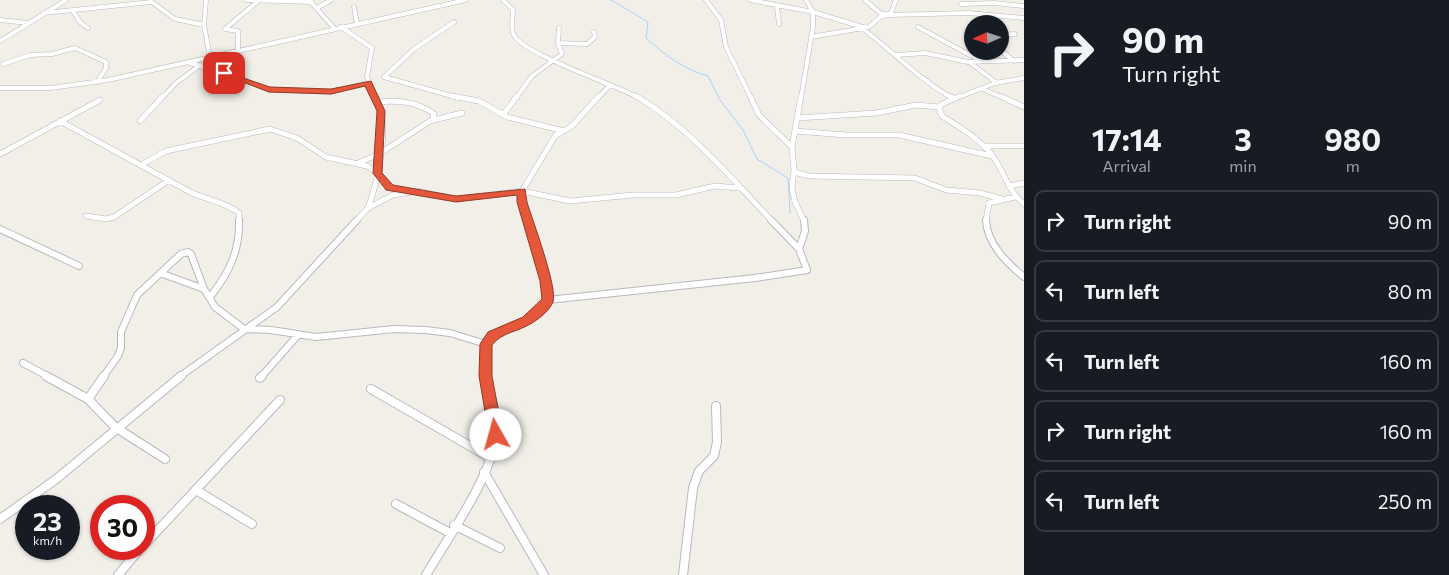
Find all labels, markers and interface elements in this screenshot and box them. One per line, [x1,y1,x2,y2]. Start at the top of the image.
north arrow [964,15,1009,60]
map controls [964,15,1009,60]
text: 90 m [1122,17,1204,60]
icon: right [1039,20,1104,85]
pin [203,52,245,94]
icon: arrive [210,59,238,87]
text: Turn right [1122,60,1220,87]
text: 17:14 [1092,120,1162,157]
text: 3 [1234,120,1252,157]
text: 980 [1324,120,1381,157]
text: Arrival [1102,156,1151,175]
text: min [1229,156,1257,175]
text: m [1346,156,1360,175]
icon: right [1041,207,1069,235]
text: Turn right [1084,210,1171,233]
text: 90 m [1388,210,1432,233]
icon: left [1041,277,1069,305]
text: Turn left [1084,280,1159,303]
text: 80 m [1388,280,1432,303]
icon: left [1041,347,1069,375]
text: Turn left [1084,350,1159,373]
text: 160 m [1380,350,1432,373]
position arrow [469,408,521,460]
icon: right [1041,417,1069,445]
text: Turn right [1084,420,1171,443]
text: 160 m [1380,420,1432,443]
icon: left [1041,487,1069,515]
text: Turn left [1084,490,1159,513]
text: 250 m [1378,490,1432,513]
speed limit sign: 30 [90,495,155,560]
text: 23 [33,506,62,536]
text: km/h [33,533,62,547]

